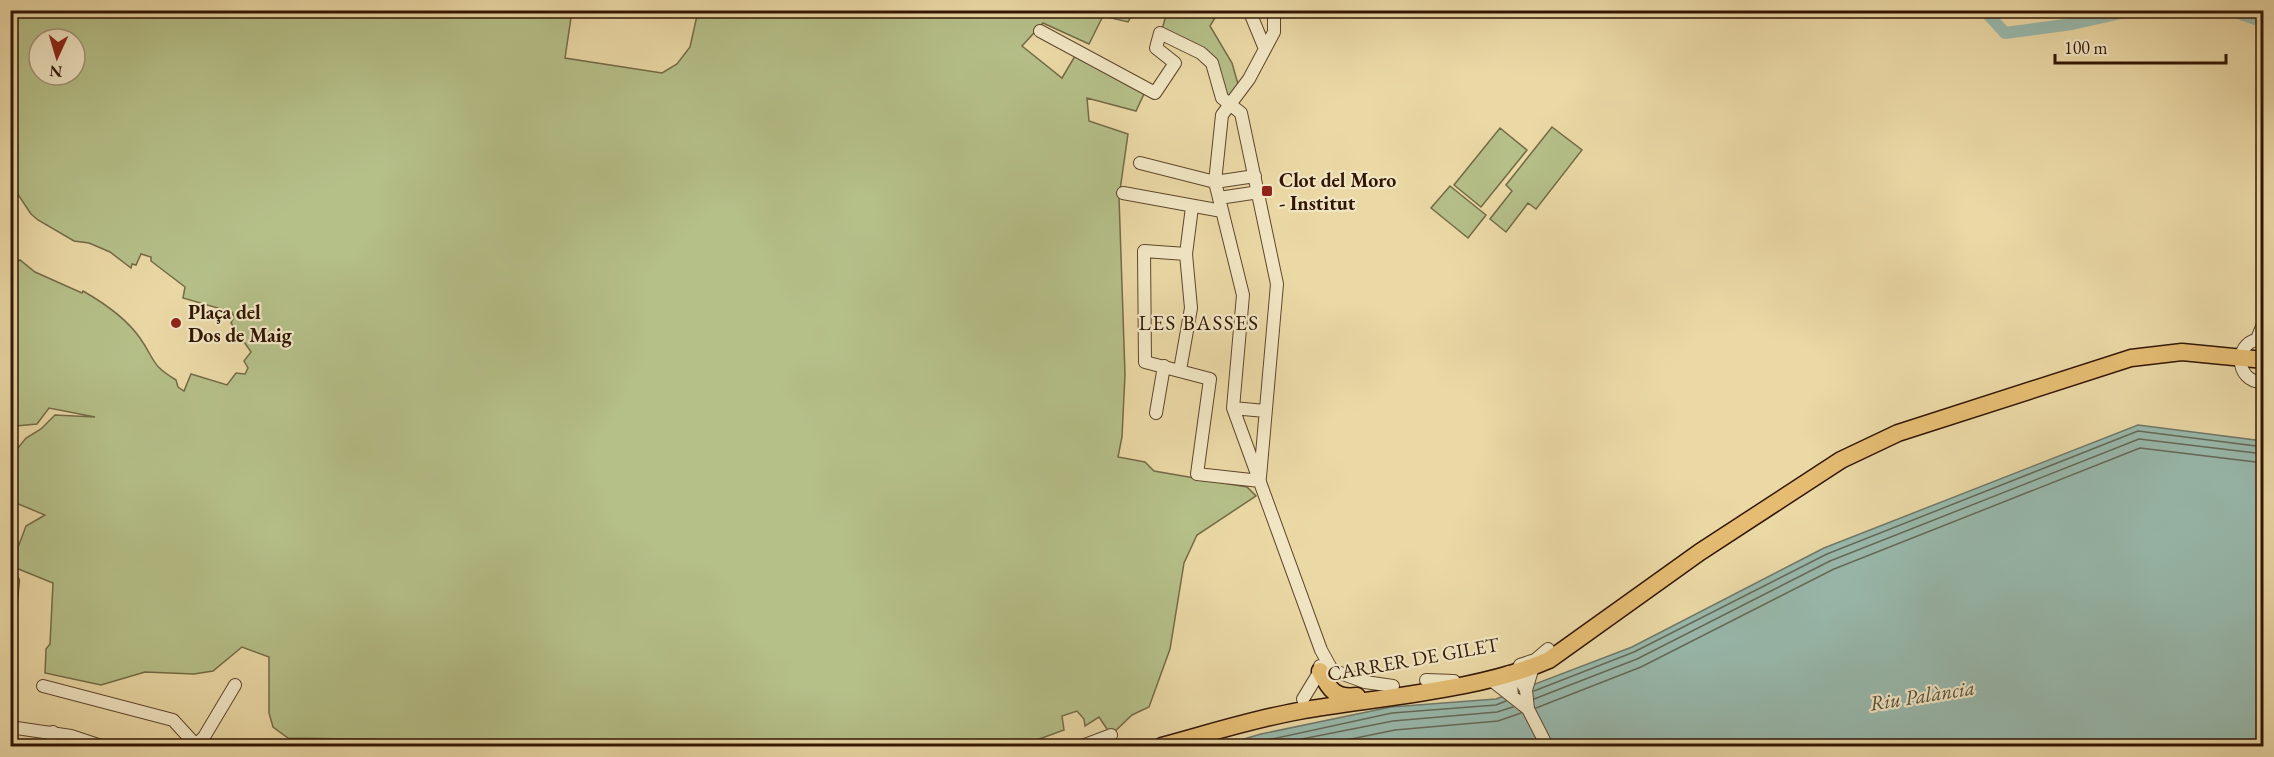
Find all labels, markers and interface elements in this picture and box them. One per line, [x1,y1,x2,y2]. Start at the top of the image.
north arrow [27,27,87,87]
scale bar [2055,27,2226,65]
text: 100 m [2064,36,2108,59]
text: N [49,61,63,82]
place label: Clot del Moro - Institut [1279,167,1396,216]
marker: Clot del Moro - Institut [1260,184,1274,198]
place label: Plaça del Dos de Maig [188,299,293,348]
district label: LES BASSES [1138,309,1260,336]
marker: Plaça del Dos de Maig [169,316,183,330]
street label: CARRER DE GILET [1325,631,1502,687]
water label: Riu Palància [1867,673,1977,717]

